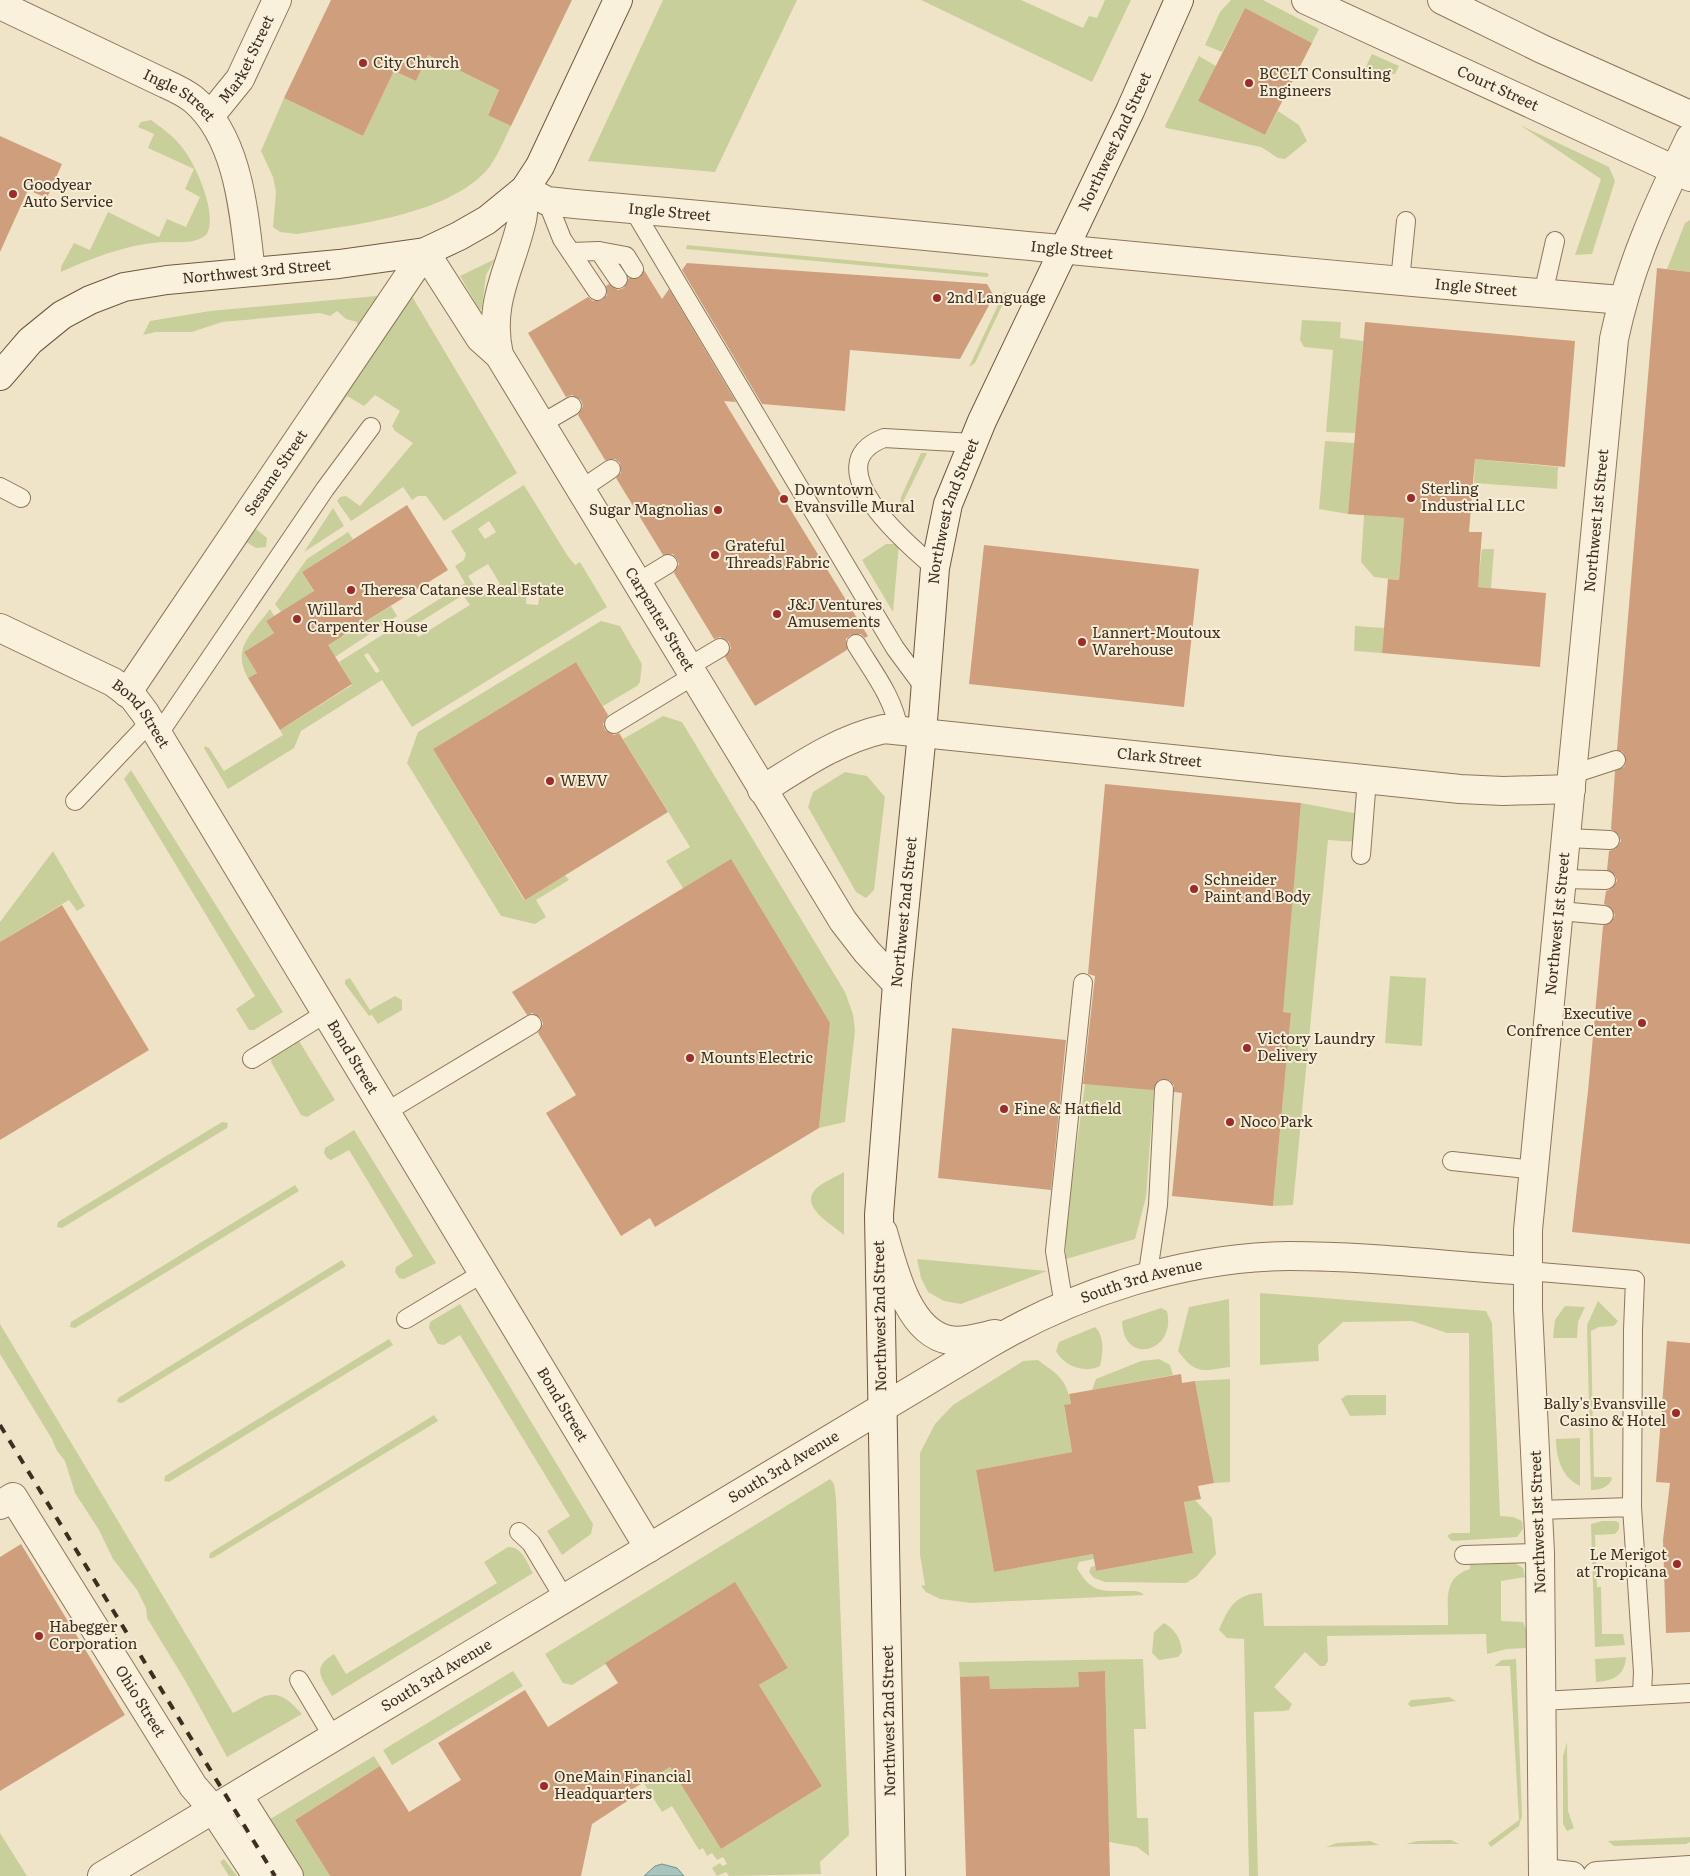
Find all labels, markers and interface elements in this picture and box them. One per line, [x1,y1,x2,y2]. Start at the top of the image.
street label: Market Street [212,11,278,108]
place label: City Church [373,50,459,73]
marker: City Church [357,57,369,69]
street label: Court Street [1454,58,1543,116]
place label: BCCLT Consulting Engineers [1259,61,1392,101]
street label: Ingle Street [140,62,222,125]
street label: Northwest 2nd Street [1071,68,1156,214]
marker: BCCLT Consulting Engineers [1243,77,1255,89]
place label: Goodyear Auto Service [23,172,113,212]
marker: Goodyear Auto Service [7,188,19,200]
street label: Ingle Street [627,196,712,226]
street label: Ingle Street [1029,233,1114,264]
street label: Northwest 3rd Street [181,252,332,289]
street label: Ingle Street [1434,271,1518,301]
place label: 2nd Language [947,285,1046,308]
marker: 2nd Language [931,292,943,304]
street label: Sesame Street [237,424,312,519]
street label: Northwest 2nd Street [921,434,984,585]
street label: Northwest 1st Street [1577,448,1613,593]
place label: Sterling Industrial LLC [1421,476,1525,516]
place label: Downtown Evansville Mural [794,477,915,517]
marker: Sterling Industrial LLC [1405,492,1417,504]
marker: Downtown Evansville Mural [778,493,790,505]
place label: Sugar Magnolias [589,497,708,520]
marker: Sugar Magnolias [712,504,724,516]
place label: Grateful Threads Fabric [725,533,830,573]
marker: Grateful Threads Fabric [709,549,721,561]
street label: Carpenter Street [620,562,701,675]
place label: Theresa Catanese Real Estate [361,577,564,600]
marker: Theresa Catanese Real Estate [345,584,357,596]
place label: J&J Ventures Amusements [787,592,882,632]
place label: Willard Carpenter House [307,597,428,637]
marker: J&J Ventures Amusements [771,608,783,620]
marker: Willard Carpenter House [291,613,303,625]
place label: Lannert-Moutoux Warehouse [1092,620,1221,660]
marker: Lannert-Moutoux Warehouse [1076,636,1088,648]
street label: Bond Street [108,672,177,752]
street label: Clark Street [1116,740,1203,772]
place label: WEVV [560,768,608,791]
marker: WEVV [544,775,556,787]
street label: Northwest 2nd Street [884,835,922,989]
street label: Northwest 1st Street [1538,851,1574,996]
place label: Schneider Paint and Body [1204,867,1311,907]
marker: Schneider Paint and Body [1188,883,1200,895]
place label: Executive Confrence Center [1506,1001,1632,1041]
street label: Bond Street [322,1014,385,1098]
marker: Executive Confrence Center [1636,1017,1648,1029]
place label: Victory Laundry Delivery [1257,1026,1376,1066]
marker: Victory Laundry Delivery [1241,1042,1253,1054]
place label: Mounts Electric [700,1045,813,1068]
marker: Mounts Electric [684,1052,696,1064]
place label: Fine & Hatfield [1014,1096,1121,1119]
marker: Fine & Hatfield [998,1103,1010,1115]
place label: Noco Park [1240,1109,1314,1132]
marker: Noco Park [1224,1116,1236,1128]
street label: Northwest 2nd Street [866,1240,891,1392]
street label: South 3rd Avenue [1076,1251,1204,1308]
street label: Bond Street [532,1362,595,1445]
place label: Bally's Evansville Casino & Hotel [1543,1391,1666,1431]
marker: Bally's Evansville Casino & Hotel [1670,1407,1682,1419]
street label: South 3rd Avenue [723,1423,843,1508]
street label: Northwest 1st Street [1523,1450,1550,1594]
place label: Le Merigot at Tropicana [1576,1542,1668,1582]
marker: Le Merigot at Tropicana [1671,1558,1683,1570]
place label: Habegger Corporation [49,1614,138,1654]
marker: Habegger Corporation [33,1630,45,1642]
street label: South 3rd Avenue [376,1632,496,1716]
street label: Northwest 2nd Street [875,1645,900,1797]
street label: Ohio Street [110,1660,173,1741]
place label: OneMain Financial Headquarters [554,1764,691,1804]
marker: OneMain Financial Headquarters [538,1780,550,1792]

